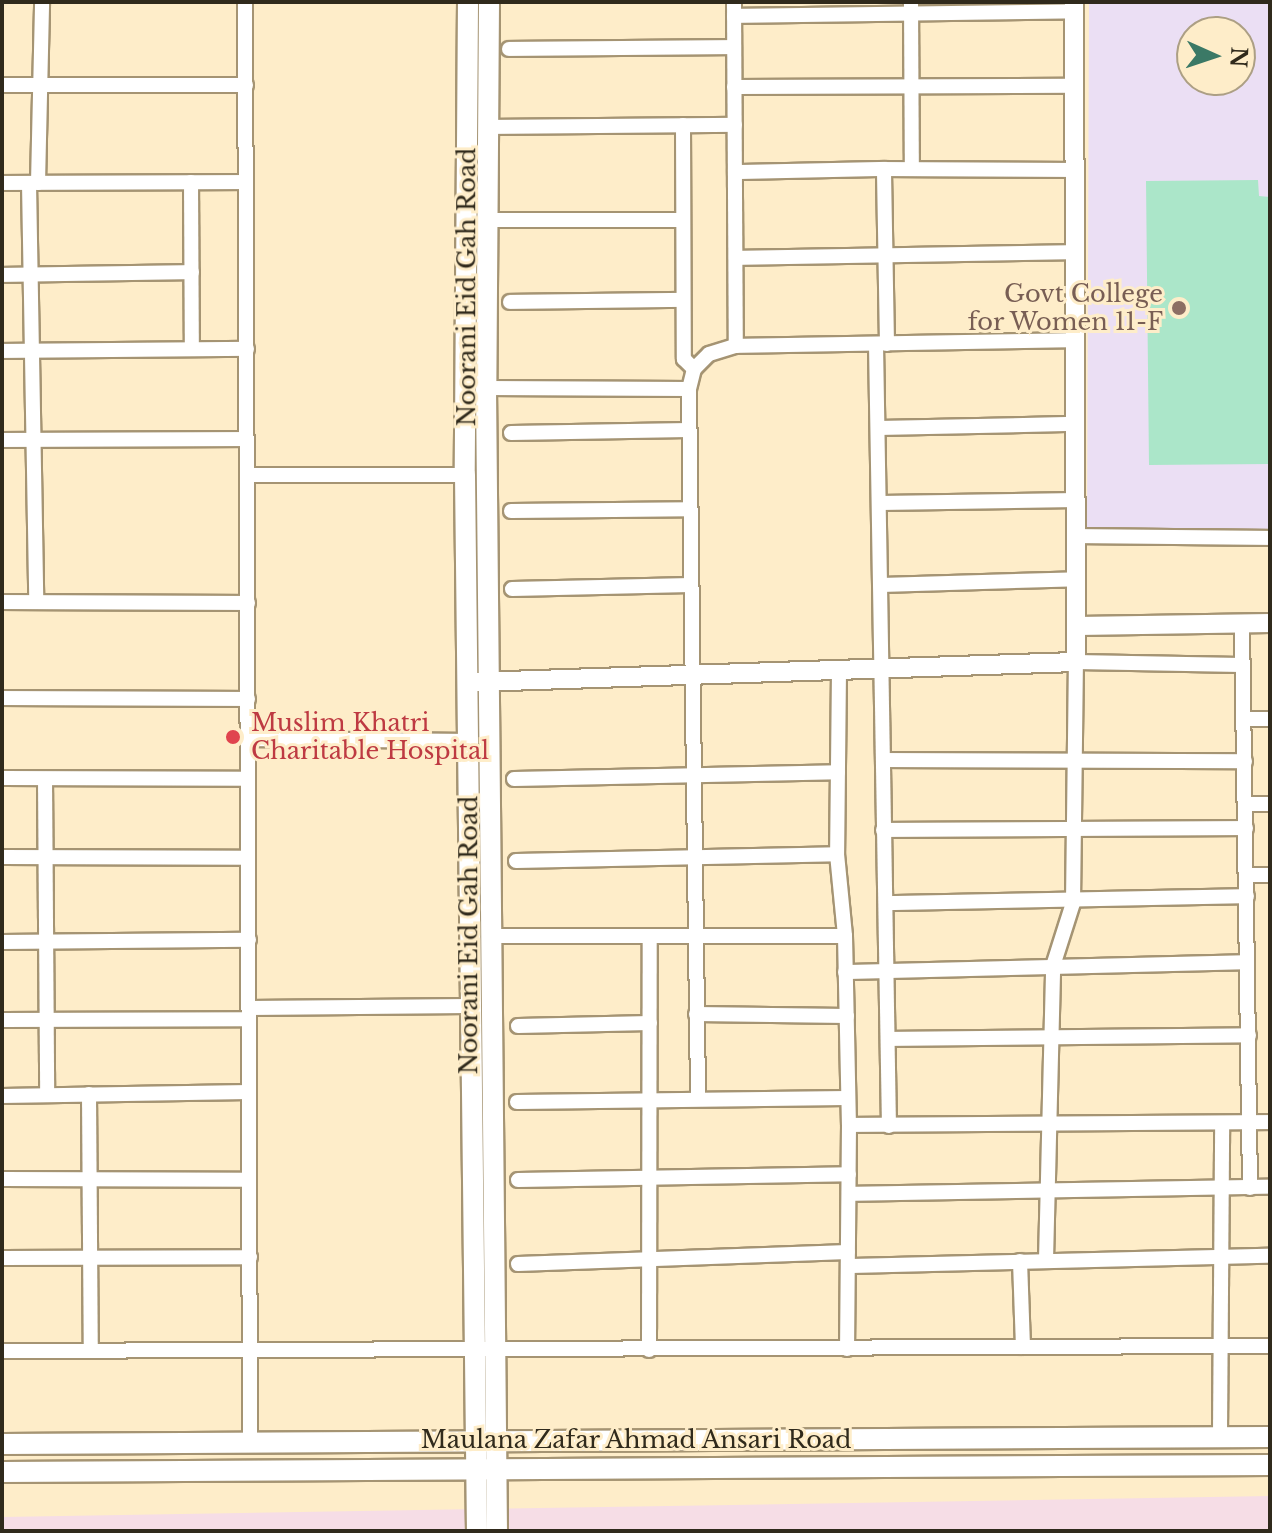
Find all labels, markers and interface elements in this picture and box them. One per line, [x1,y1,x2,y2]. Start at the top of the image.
north arrow [1176,16,1256,96]
text: N [1224,46,1252,68]
street label: Noorani Eid Gah Road [453,148,481,426]
place label: Govt College for Women 11-F [966,280,1163,336]
marker: Govt College for Women 11-F [1170,299,1188,317]
place label: Muslim Khatri Charitable Hospital [251,709,489,765]
marker: Muslim Khatri Charitable Hospital [222,726,244,748]
street label: Noorani Eid Gah Road [455,796,483,1074]
street label: Maulana Zafar Ahmad Ansari Road [419,1426,853,1454]

